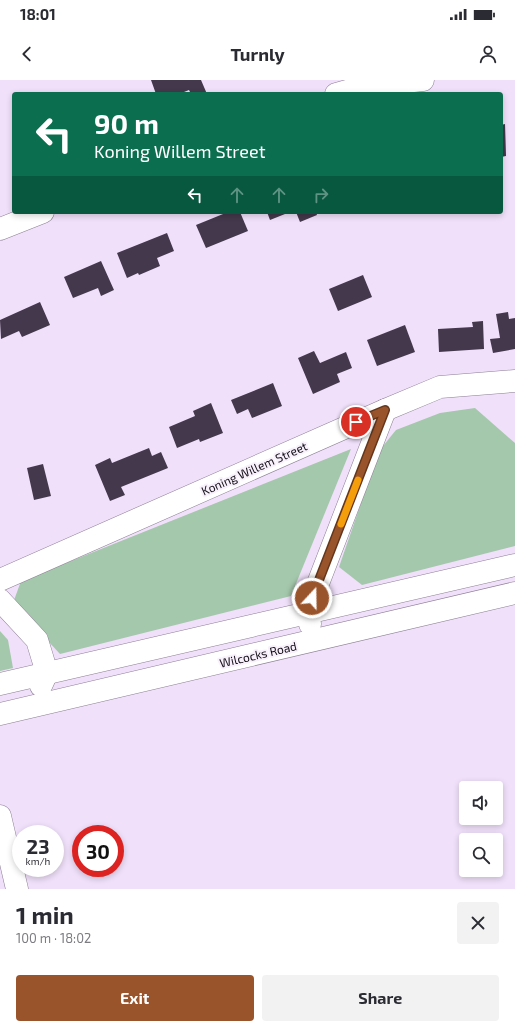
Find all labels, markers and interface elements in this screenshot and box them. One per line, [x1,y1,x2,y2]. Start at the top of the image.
text: 18:01 [20,5,56,23]
icon: back [16,43,38,65]
text: Turnly [230,43,285,65]
icon: person [477,43,499,65]
text: 90 m [94,106,159,140]
icon: left [28,108,80,160]
text: Koning Willem Street [94,140,266,162]
icon: left [184,184,206,206]
icon: ahead [226,184,248,206]
icon: ahead [268,184,290,206]
icon: right [310,184,332,206]
pin [339,405,373,439]
icon: arrive [345,411,367,433]
street label: Koning Willem Street [199,438,309,498]
position arrow [291,577,333,619]
street label: Wilcocks Road [218,638,298,670]
map controls [459,781,503,877]
button: sound [459,781,503,825]
speed limit sign: 30 [72,825,124,877]
button: search [459,833,503,877]
text: 23 [27,834,49,858]
text: km/h [26,855,50,867]
text: 1 min [16,900,74,929]
button: close [457,902,499,944]
text: 100 m · 18:02 [16,930,91,946]
button: Exit [16,975,254,1021]
button: Share [262,975,499,1021]

